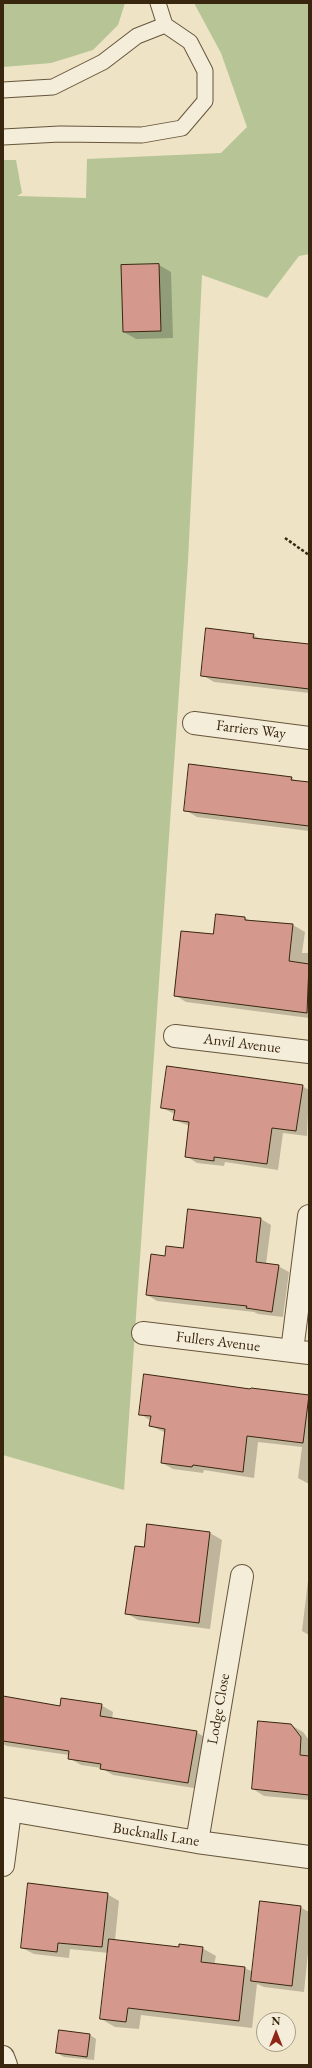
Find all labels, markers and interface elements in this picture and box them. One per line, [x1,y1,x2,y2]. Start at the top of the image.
street label: Farriers Way [215,717,287,743]
street label: Anvil Avenue [202,1030,282,1058]
street label: Fullers Avenue [175,1328,261,1356]
street label: Lodge Close [204,1672,234,1746]
street label: Bucknalls Lane [111,1819,201,1851]
north arrow [256,2012,296,2052]
text: N [272,2014,280,2028]

